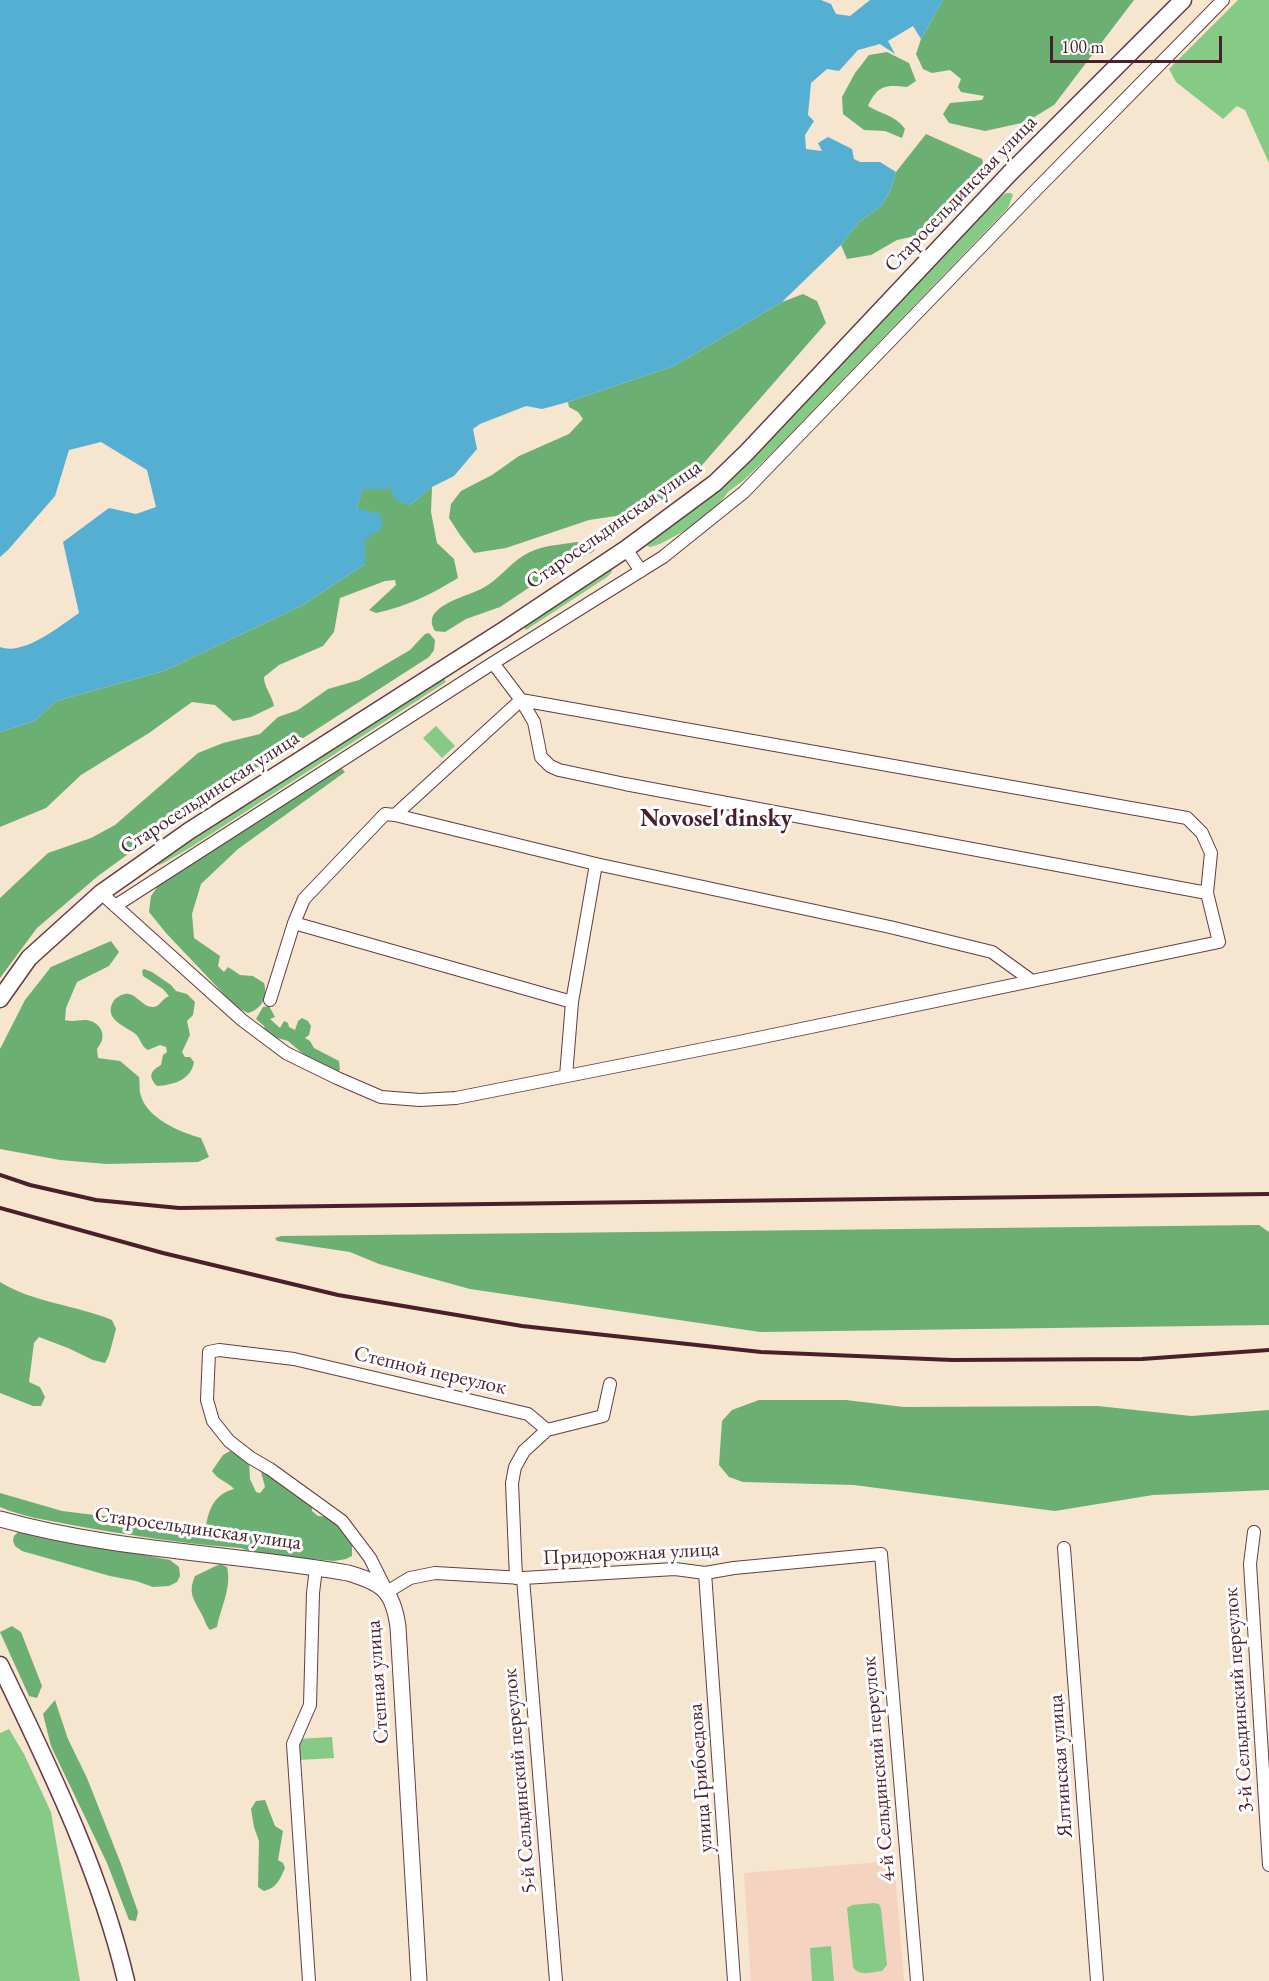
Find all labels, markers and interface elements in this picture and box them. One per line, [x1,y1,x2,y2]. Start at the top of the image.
scale bar [1053,24,1226,62]
text: 100 m [1061,35,1105,58]
street label: Старосельдинская улица [880,110,1042,278]
street label: Старосельдинская улица [521,455,707,595]
street label: Старосельдинская улица [116,726,304,860]
district label: Novosel'dinsky [640,805,792,833]
street label: Степной переулок [351,1341,509,1401]
street label: Старосельдинская улица [93,1502,303,1556]
street label: Придорожная улица [542,1537,720,1571]
street label: 3-й Сельдинский переулок [1219,1587,1259,1813]
street label: Степная улица [361,1619,395,1745]
street label: 4-й Сельдинский переулок [857,1655,901,1883]
street label: 5-й Сельдинский переулок [498,1667,542,1895]
street label: Ялтинская улица [1043,1693,1079,1839]
street label: улица Грибоедова [683,1702,719,1854]

